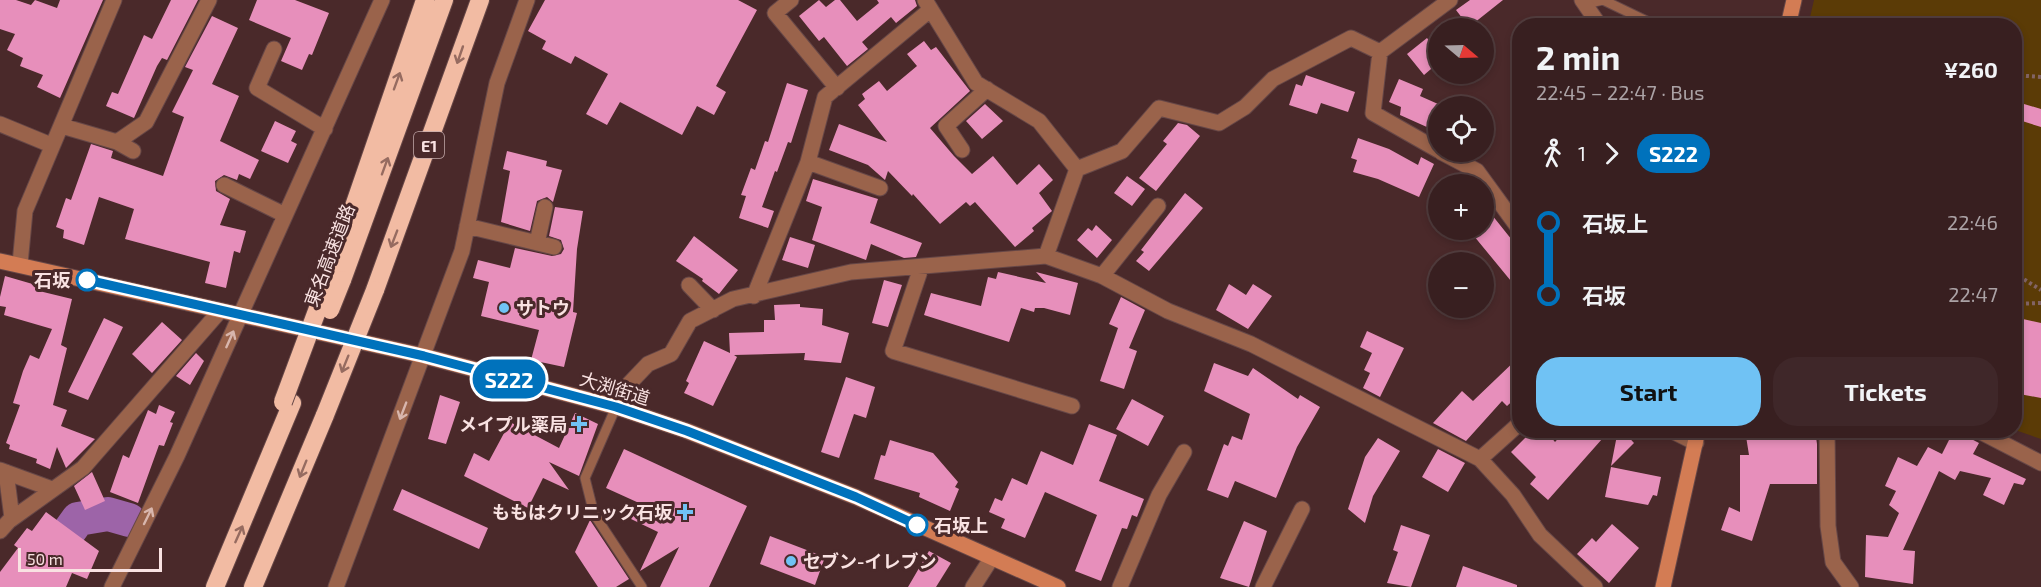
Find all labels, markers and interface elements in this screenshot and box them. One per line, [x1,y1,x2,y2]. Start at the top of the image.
north arrow [1428,18,1494,84]
map controls [1428,18,1494,318]
text: 2 min [1536,37,1620,77]
one-way arrow [454,45,465,64]
text: ¥260 [1944,56,1998,82]
one-way arrow [392,73,403,91]
text: 22:45 – 22:47 · Bus [1536,80,1704,104]
button: locate [1428,96,1494,162]
road number: E1 [414,132,444,158]
icon: walk [1536,137,1569,170]
icon: forward [1595,137,1628,170]
text: 1 [1578,141,1586,165]
text: S222 [1649,141,1698,166]
one-way arrow [380,157,391,175]
button: + [1428,174,1494,240]
street label: 東名高速道路 [299,201,359,309]
text: 石坂上 [1582,210,1648,236]
text: 22:46 [1947,210,1998,234]
one-way arrow [388,229,399,247]
button: − [1428,252,1494,318]
place label: 石坂 [34,269,71,291]
marker: 石坂 [76,269,98,291]
text: 石坂 [1582,282,1626,308]
text: 22:47 [1948,282,1998,306]
place label: サトウ [516,297,570,319]
marker: サトウ [497,301,511,315]
one-way arrow [224,330,236,348]
one-way arrow [339,354,350,372]
button: Start [1536,357,1761,426]
button: Tickets [1773,357,1998,426]
line badge: S222 [467,360,551,398]
text: S222 [485,367,533,392]
street label: 大渕街道 [577,367,653,409]
one-way arrow [397,401,408,419]
place label: メイプル薬局 [459,413,567,435]
marker: メイプル薬局 [572,417,586,431]
one-way arrow [297,459,308,478]
place label: ももはクリニック石坂 [492,501,673,523]
marker: ももはクリニック石坂 [676,503,694,521]
one-way arrow [143,507,154,525]
marker: 石坂上 [906,514,928,536]
place label: 石坂上 [934,514,988,536]
one-way arrow [233,525,245,543]
scale bar [18,545,162,572]
text: 50 m [27,549,63,568]
place label: セブン-イレブン [803,550,936,572]
marker: セブン-イレブン [784,554,798,568]

